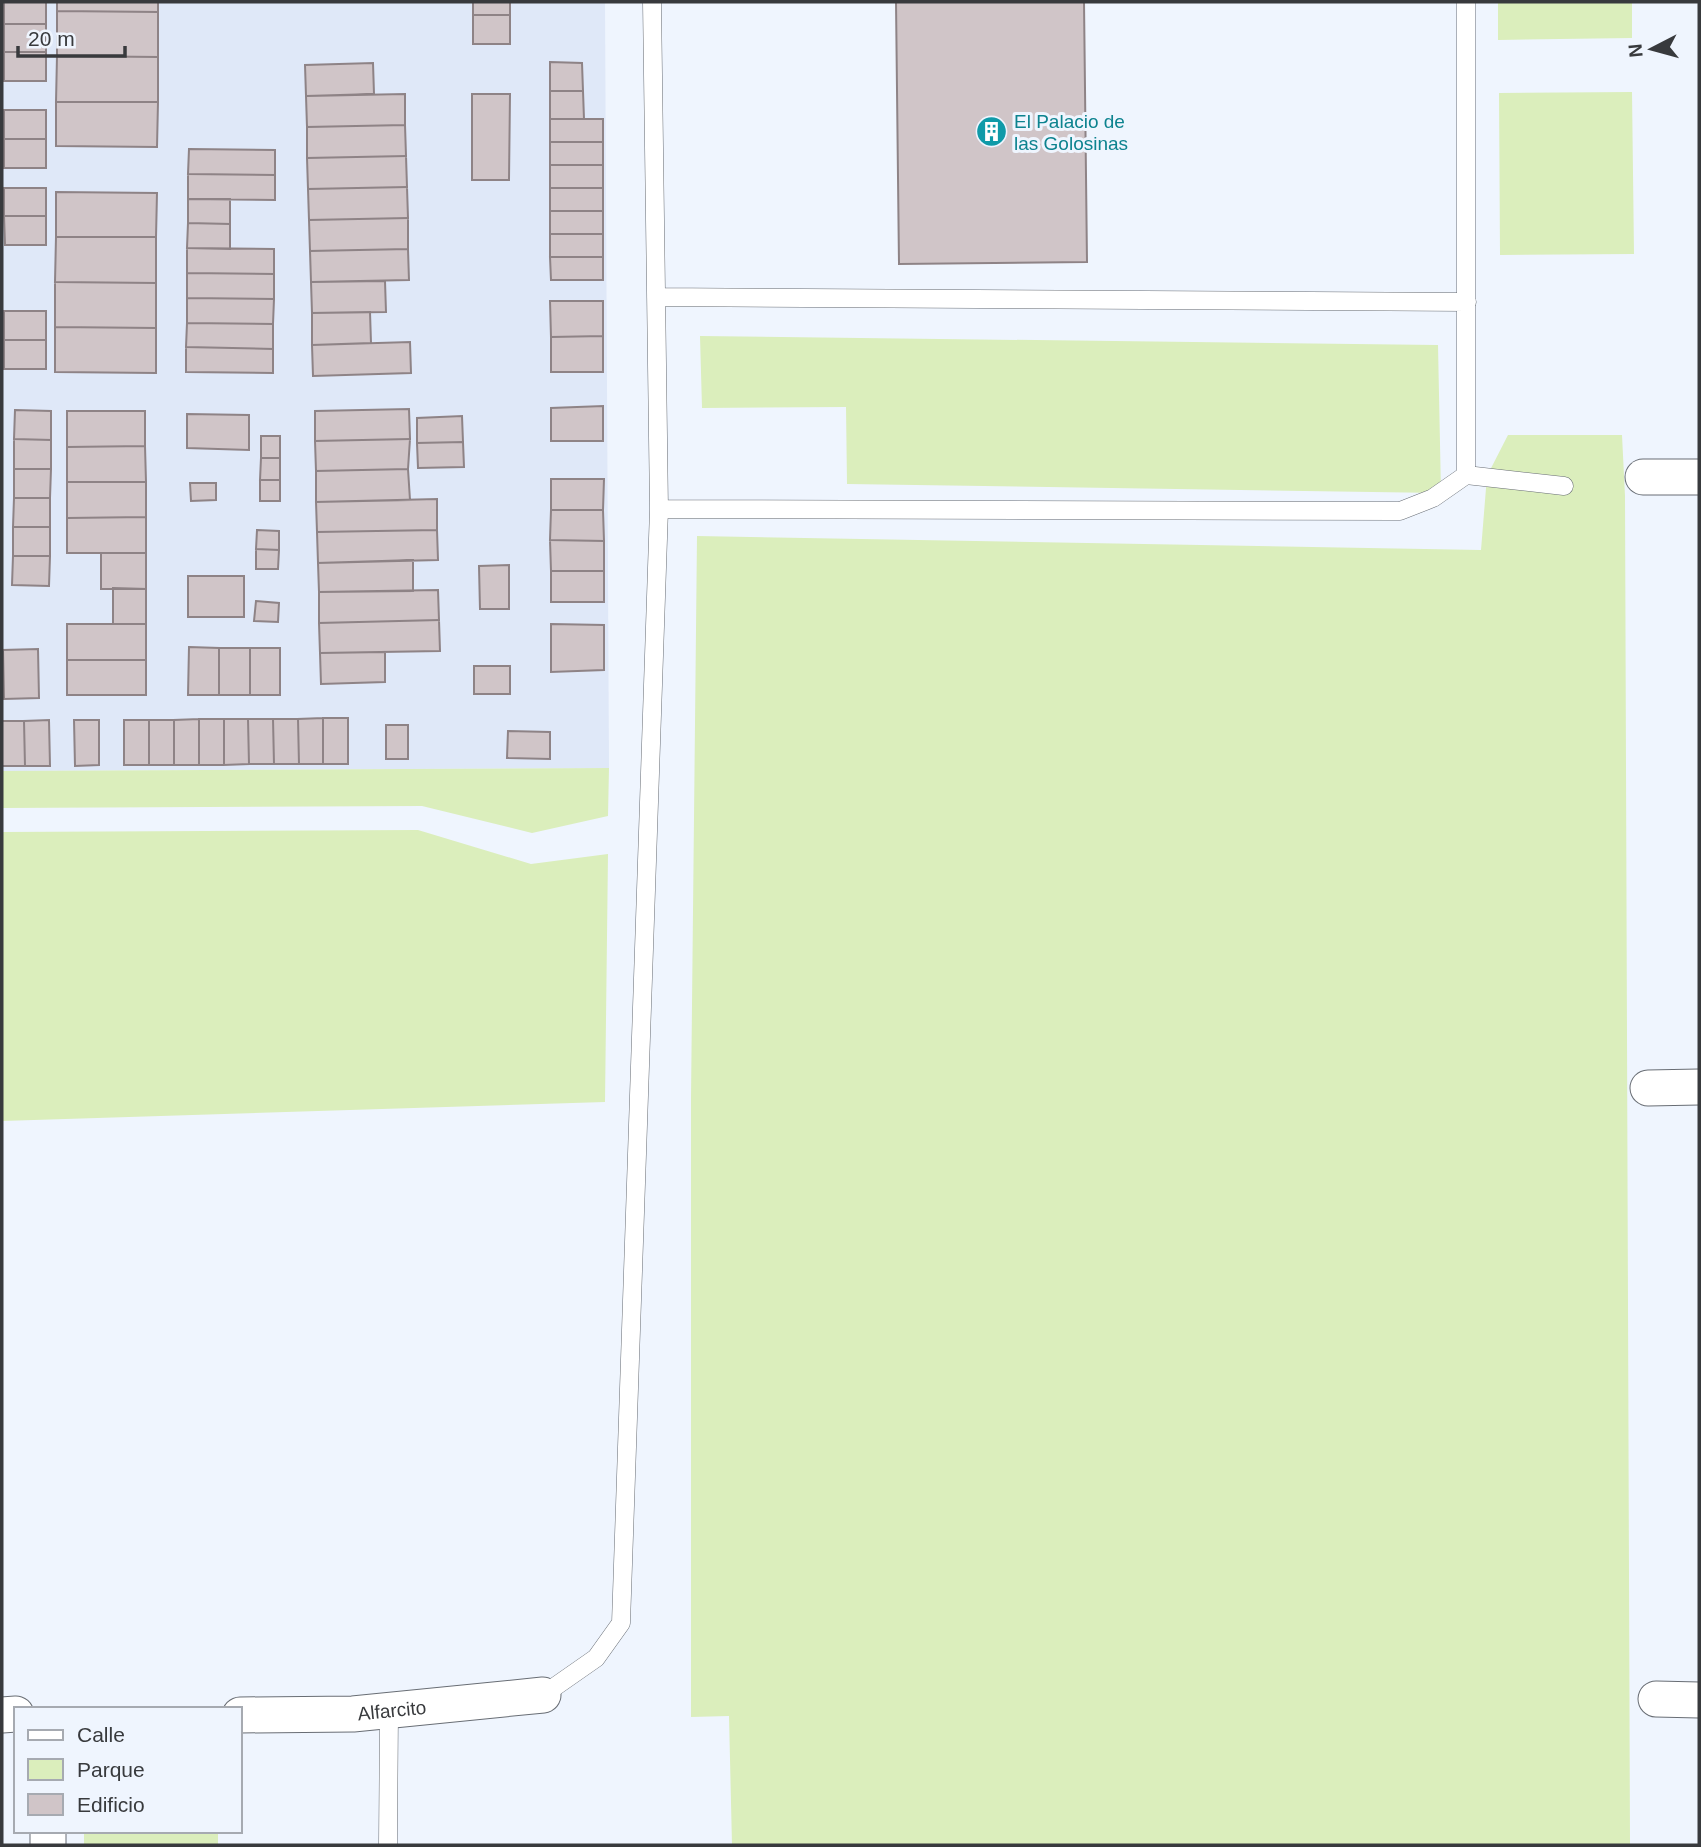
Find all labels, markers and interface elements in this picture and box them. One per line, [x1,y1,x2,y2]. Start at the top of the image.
scale bar [18,14,124,58]
north arrow [1617,14,1687,84]
text: 20 m [28,27,75,50]
text: N [1624,43,1647,59]
place label: El Palacio de las Golosinas [1014,111,1128,154]
building icon: El Palacio de las Golosinas [974,115,1008,149]
street label: Alfarcito [357,1697,427,1724]
legend [14,1707,242,1833]
text: Calle [77,1723,125,1746]
text: Parque [77,1758,145,1781]
text: Edificio [77,1793,145,1816]

